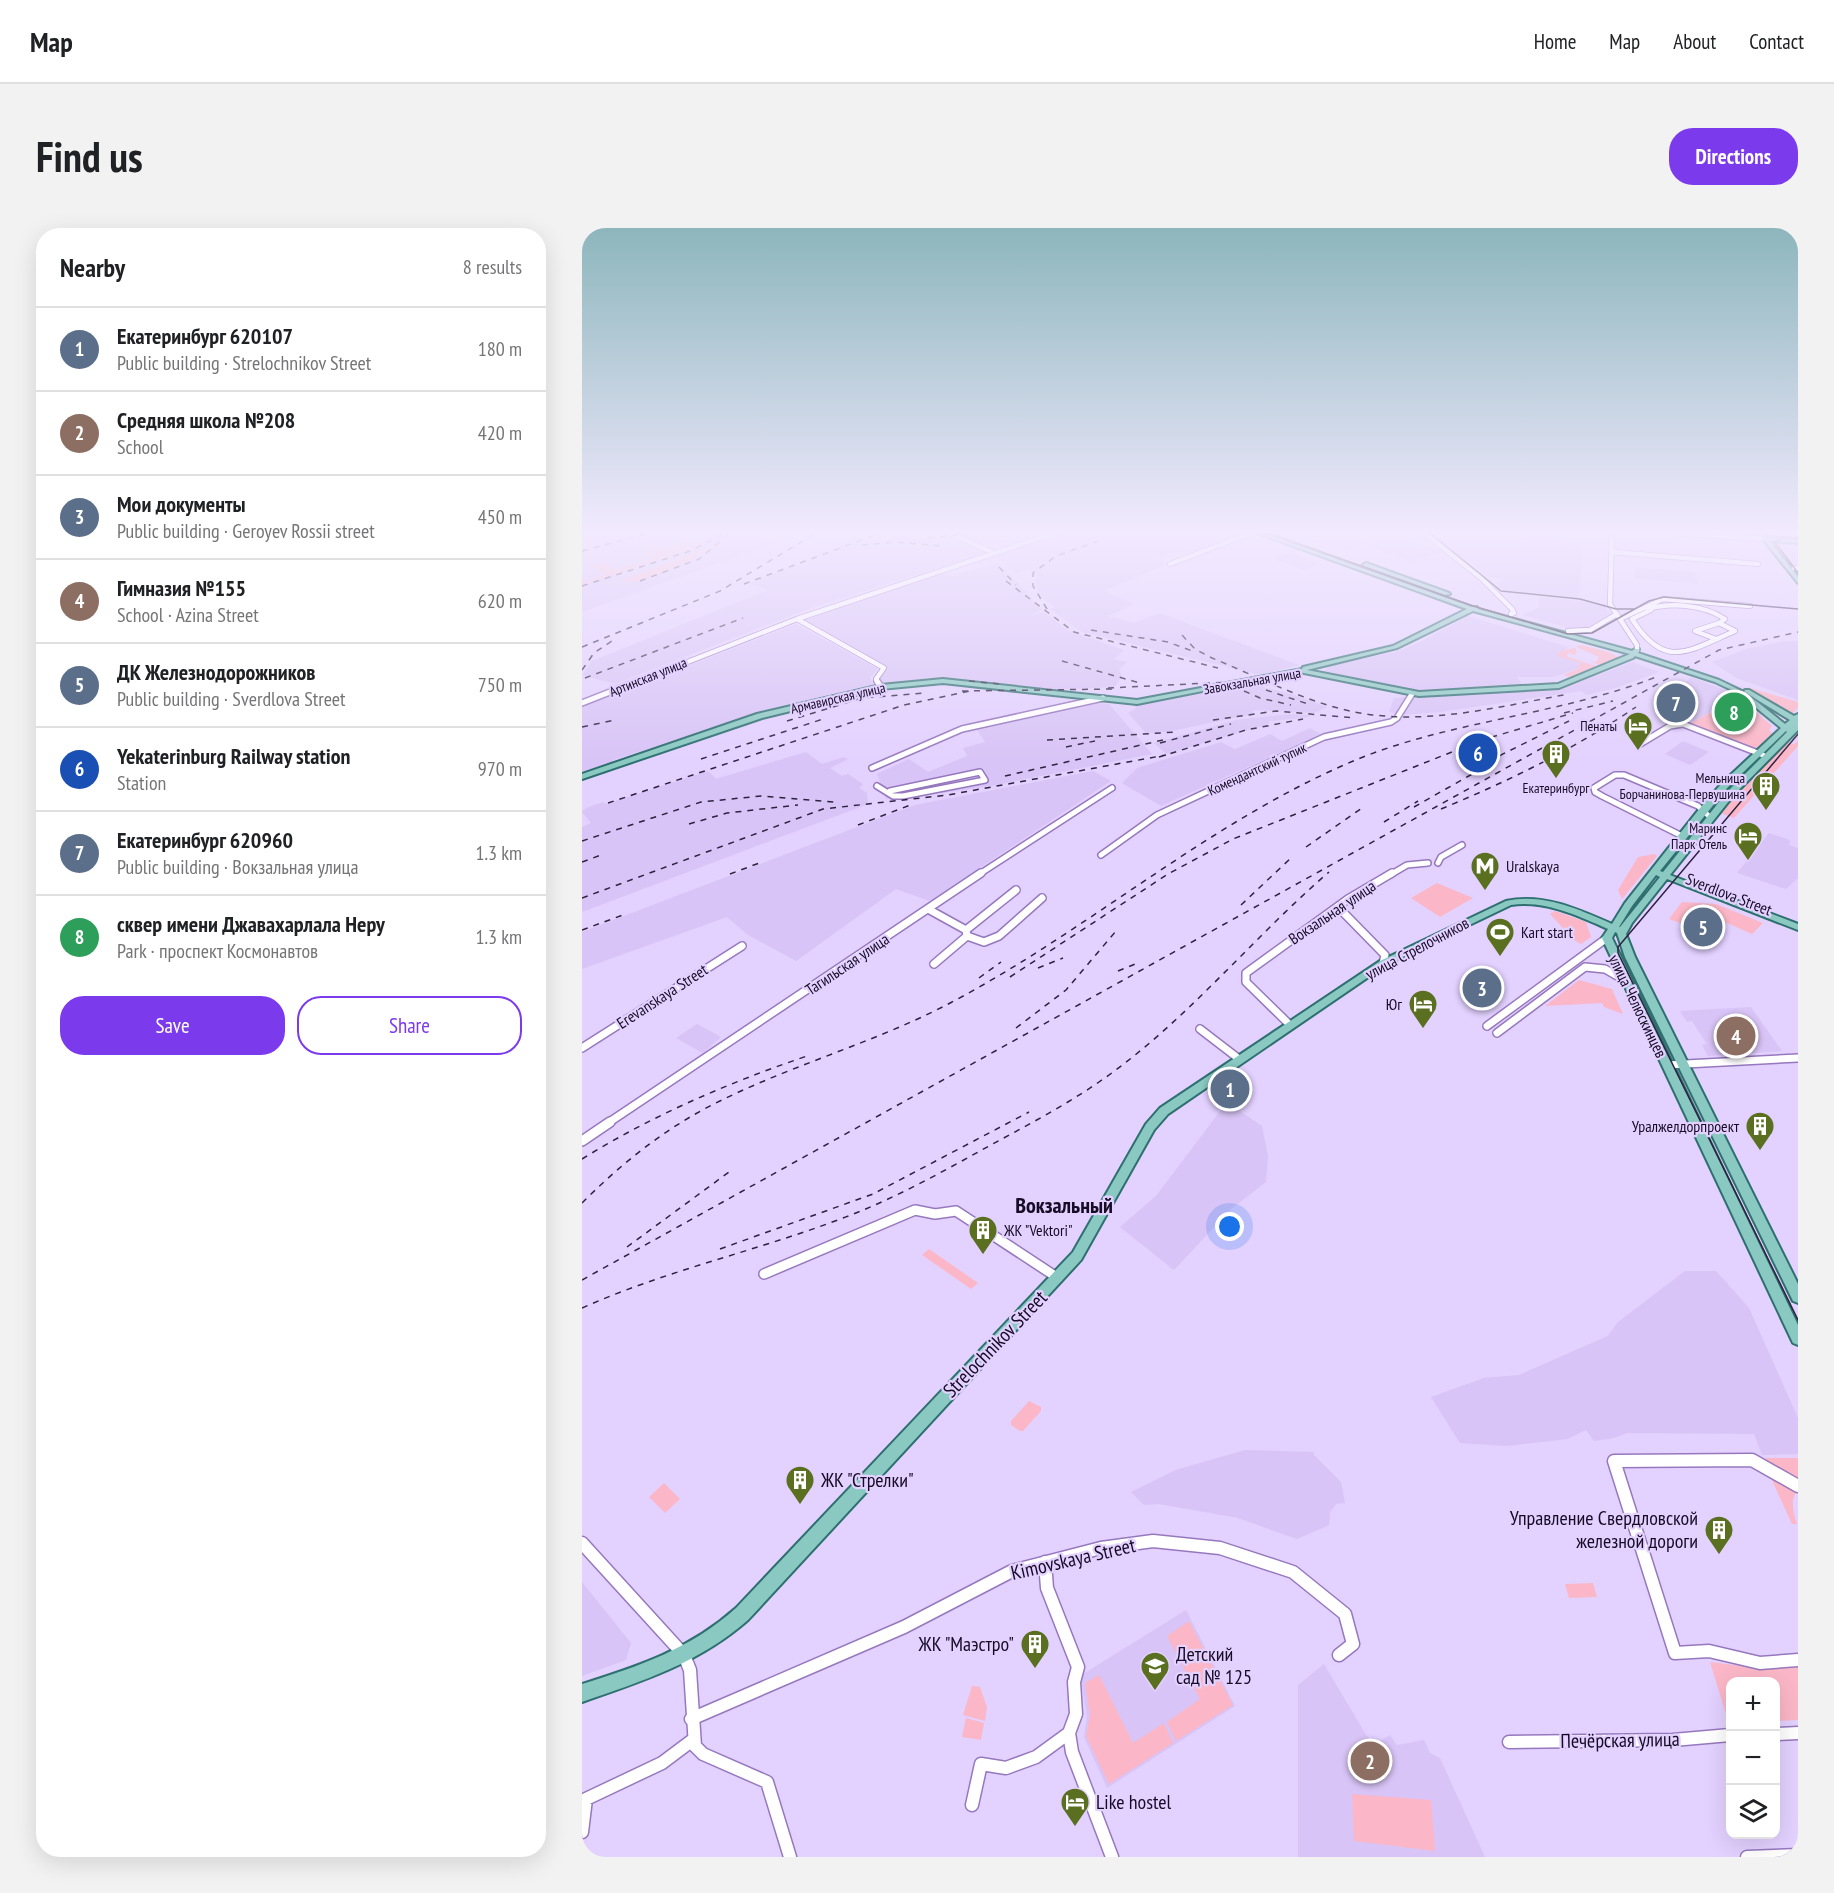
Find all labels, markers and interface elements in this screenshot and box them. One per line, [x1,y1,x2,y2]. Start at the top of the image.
text: Map [30,23,73,60]
text: Home [1534,28,1576,55]
text: Map [1609,28,1640,55]
text: About [1673,28,1716,55]
text: Contact [1749,28,1804,55]
button: Directions [1669,128,1798,185]
text: Find us [36,129,143,184]
text: Nearby [60,251,125,284]
text: 8 results [463,254,522,280]
text: Екатеринбург 620107 [117,322,293,350]
text: 1 [75,336,84,362]
text: 180 m [478,336,522,362]
text: Public building · Strelochnikov Street [117,350,371,376]
text: Средняя школа №208 [117,406,295,434]
text: 2 [75,420,84,446]
text: 420 m [478,420,522,446]
text: School [117,434,163,460]
text: Мои документы [117,490,246,518]
text: 3 [75,504,84,530]
text: 450 m [478,504,522,530]
text: Public building · Geroyev Rossii street [117,518,375,544]
text: Гимназия №155 [117,574,246,602]
text: 4 [75,588,84,614]
text: 620 m [478,588,522,614]
text: School · Azina Street [117,602,259,628]
street label: Артинская улица [606,653,690,701]
text: ДК Железнодорожников [117,658,315,686]
street label: Завокзальная улица [1202,664,1302,698]
text: 5 [75,672,84,698]
text: 750 m [478,672,522,698]
street label: Армавирская улица [789,678,887,718]
pin: 7 [1656,680,1696,726]
text: Public building · Sverdlova Street [117,686,346,712]
pin: 8 [1714,690,1754,734]
hotel icon: Пенаты [1622,710,1654,752]
place label: Пенаты [1580,717,1617,735]
pin: 6 [1458,730,1498,776]
street label: Комендантский тупик [1205,738,1310,800]
building icon: Екатеринбург [1540,738,1572,780]
text: Yekaterinburg Railway station [117,742,350,770]
text: 6 [75,756,84,782]
text: 970 m [478,756,522,782]
place label: Мельница Борчанинова-Первушина [1620,769,1745,803]
text: Station [117,770,166,796]
building icon: Мельница Борчанинова-Первушина [1750,770,1782,812]
place label: Екатеринбург [1523,779,1590,797]
place label: Маринс Парк Отель [1671,819,1727,853]
hotel icon: Маринс Парк Отель [1732,820,1764,862]
text: Екатеринбург 620960 [117,826,293,854]
text: 7 [75,840,84,866]
text: 1.3 km [475,840,522,866]
metro station icon: Uralskaya [1469,850,1501,892]
text: Public building · Вокзальная улица [117,854,358,880]
place label: Uralskaya [1506,856,1559,876]
street label: Sverdlova Street [1683,868,1775,920]
street label: Вокзальная улица [1285,876,1379,948]
pin: 5 [1684,904,1722,950]
text: сквер имени Джавахарлала Неру [117,910,385,938]
street label: улица Стрелочников [1362,912,1472,984]
sports icon: Kart start [1484,916,1516,958]
place label: Kart start [1521,922,1573,942]
text: 8 [75,924,84,950]
text: 1.3 km [475,924,522,950]
street label: Тагильская улица [801,929,893,999]
text: Park · проспект Космонавтов [117,938,318,964]
street label: улица Челюскинцев [1604,951,1672,1061]
street label: Erevanskaya Street [613,959,712,1033]
pin: 3 [1462,966,1502,1011]
hotel icon: Юг [1407,988,1439,1030]
place label: Юг [1386,994,1402,1014]
button: Save [60,996,285,1055]
button: Share [297,996,522,1055]
pin: 4 [1716,1014,1756,1058]
pin: 1 [1210,1066,1250,1112]
building icon: Уралжелдорпроект [1744,1110,1776,1152]
place label: Уралжелдорпроект [1632,1116,1740,1136]
district label: Вокзальный [1015,1191,1113,1219]
your location [1215,1212,1244,1241]
building icon: ЖК "Vektori" [967,1214,999,1256]
place label: ЖК "Vektori" [1003,1220,1072,1240]
street label: Strelochnikov Street [937,1285,1053,1403]
building icon: ЖК "Стрелки" [784,1464,816,1506]
place label: ЖК "Стрелки" [820,1467,914,1493]
place label: Управление Свердловской железной дороги [1510,1505,1698,1554]
building icon: Управление Свердловской железной дороги [1703,1514,1735,1556]
street label: Kimovskaya Street [1008,1532,1138,1586]
building icon: ЖК "Маэстро" [1019,1628,1051,1670]
place label: ЖК "Маэстро" [918,1631,1014,1657]
place label: Детский сад № 125 [1176,1641,1252,1690]
school or university icon: Детский сад № 125 [1139,1650,1171,1692]
map controls [1726,1677,1780,1839]
button: + [1726,1677,1780,1731]
street label: Печёрская улица [1560,1726,1680,1754]
button: − [1726,1731,1780,1785]
pin: 2 [1350,1738,1390,1784]
button: layers [1726,1785,1780,1839]
hotel icon: Like hostel [1059,1786,1091,1828]
place label: Like hostel [1096,1789,1171,1815]

